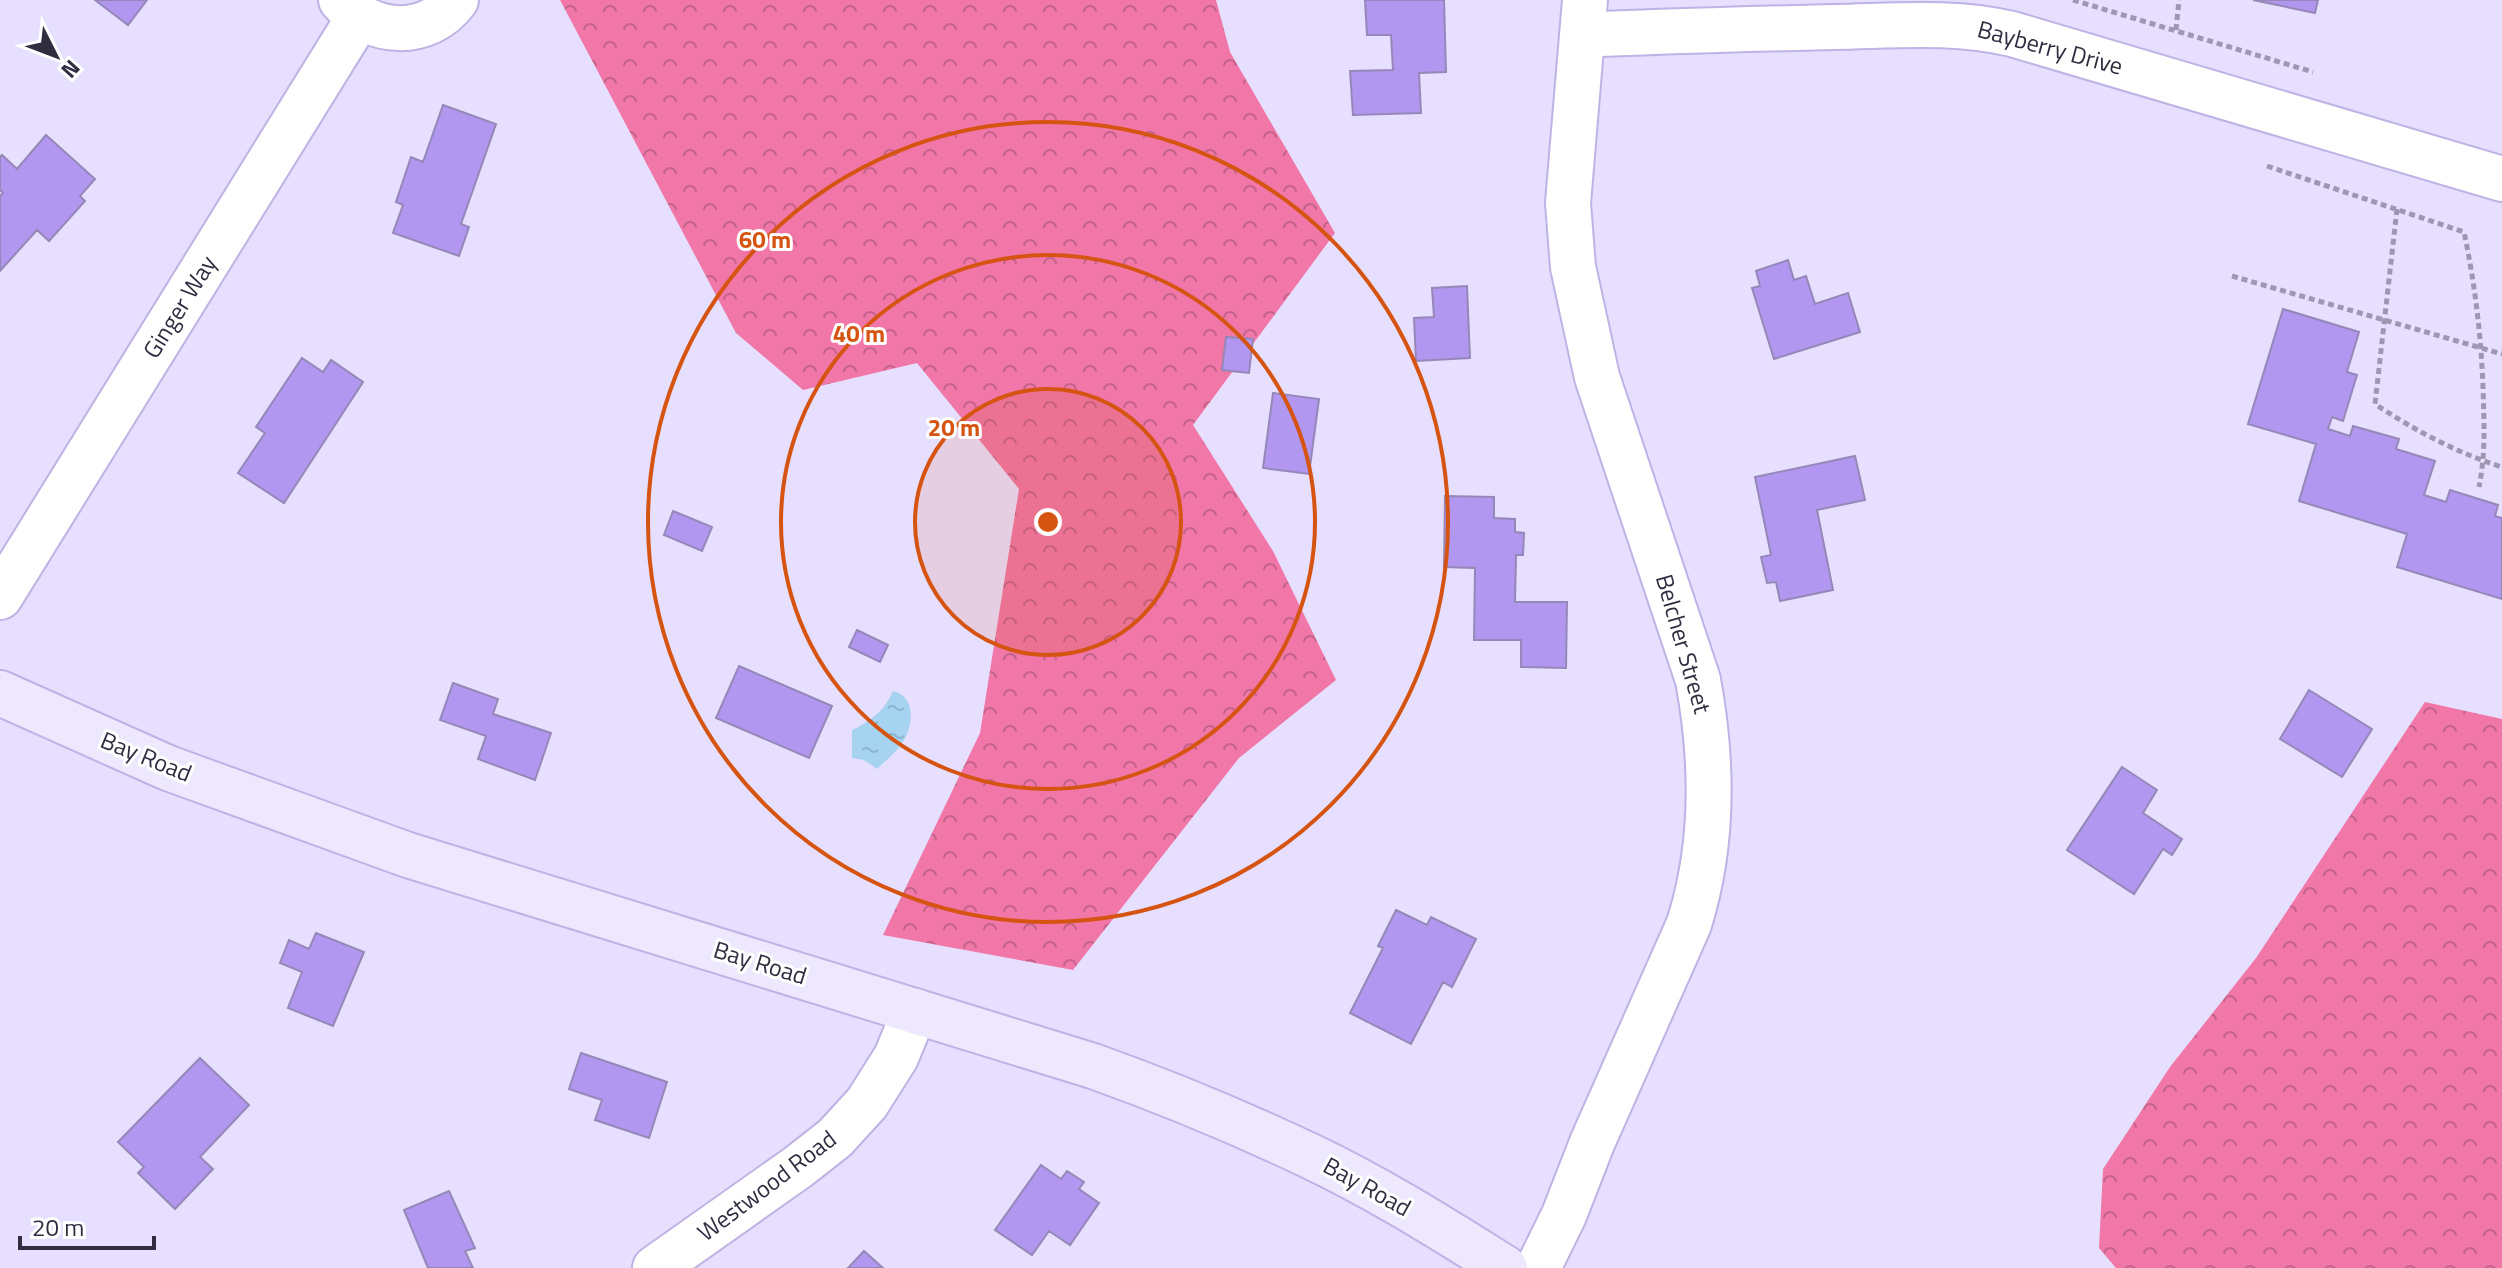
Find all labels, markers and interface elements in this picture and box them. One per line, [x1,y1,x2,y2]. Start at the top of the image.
street label: Bayberry Drive [1974,10,2127,84]
north arrow [16,16,96,96]
text: N [53,52,89,86]
text: 60 m [739,221,791,257]
street label: Ginger Way [133,248,225,365]
text: 40 m [833,315,885,351]
text: 20 m [928,409,980,445]
centre of rings [1034,508,1062,536]
street label: Belcher Street [1647,570,1721,718]
street label: Bay Road [95,721,197,791]
street label: Bay Road [709,931,811,993]
street label: Westwood Road [689,1121,843,1250]
street label: Bay Road [1317,1147,1418,1225]
scale bar [20,1200,154,1250]
text: 20 m [32,1209,84,1245]

